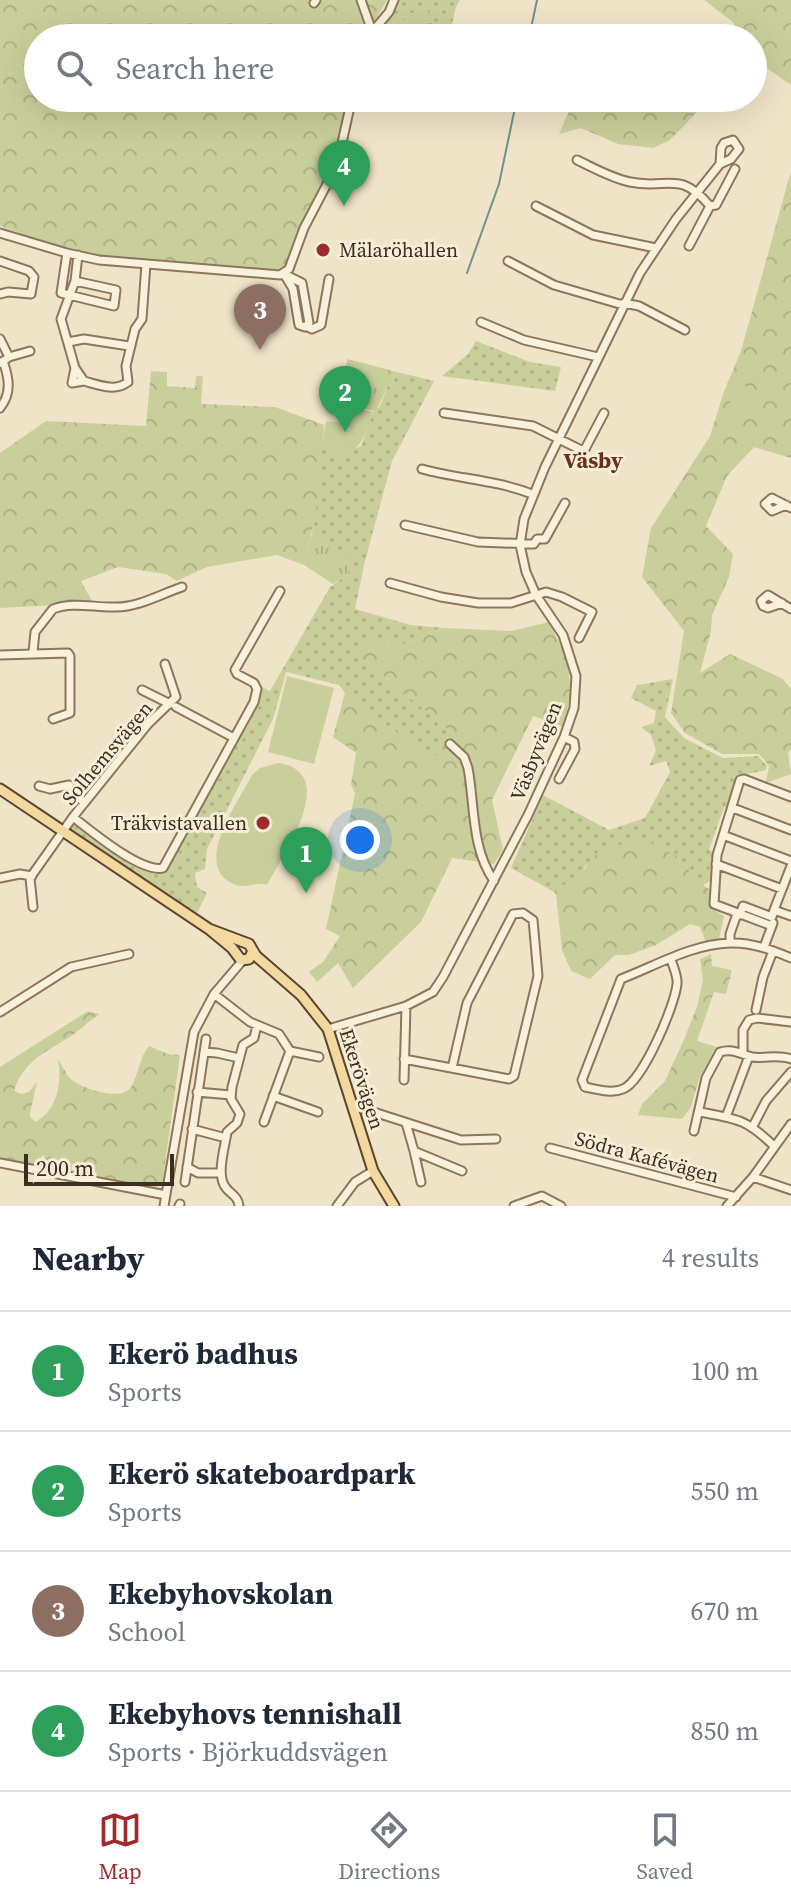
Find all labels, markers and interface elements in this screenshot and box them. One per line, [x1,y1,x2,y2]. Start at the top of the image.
search box [24,24,767,112]
icon: search [52,46,96,90]
text: Search here [116,48,274,89]
pin: 4 [318,140,370,206]
place label: Mälaröhallen [339,236,458,264]
marker: Mälaröhallen [314,241,332,259]
pin: 3 [234,284,286,350]
pin: 2 [319,366,371,432]
district label: Väsby [563,445,623,475]
street label: Solhemsvägen [55,695,159,811]
street label: Väsbyvägen [503,697,569,805]
place label: Träkvistavallen [111,809,247,837]
marker: Träkvistavallen [254,814,272,832]
your location [340,820,380,860]
pin: 1 [280,827,332,893]
street label: Ekerövägen [333,1025,391,1133]
street label: Södra Kafévägen [572,1124,722,1190]
scale bar [24,1150,174,1186]
text: 200 m [36,1153,94,1183]
text: Nearby [32,1235,145,1281]
text: 4 results [662,1240,759,1276]
text: Ekerö badhus [108,1333,298,1374]
text: 1 [51,1353,65,1389]
text: 100 m [691,1353,759,1389]
text: Sports [108,1374,182,1410]
text: Ekerö skateboardpark [108,1453,415,1494]
text: 2 [51,1473,65,1509]
text: 550 m [691,1473,759,1509]
text: Sports [108,1494,182,1530]
text: Ekebyhovskolan [108,1573,333,1614]
text: 3 [51,1593,65,1629]
text: 670 m [691,1593,759,1629]
text: School [108,1614,185,1650]
text: Ekebyhovs tennishall [108,1693,402,1734]
text: 4 [51,1713,65,1749]
text: 850 m [691,1713,759,1749]
text: Sports · Björkuddsvägen [108,1734,388,1770]
tab: Map [98,1808,142,1886]
tab: Directions [338,1808,440,1886]
tab: Saved [636,1808,693,1886]

